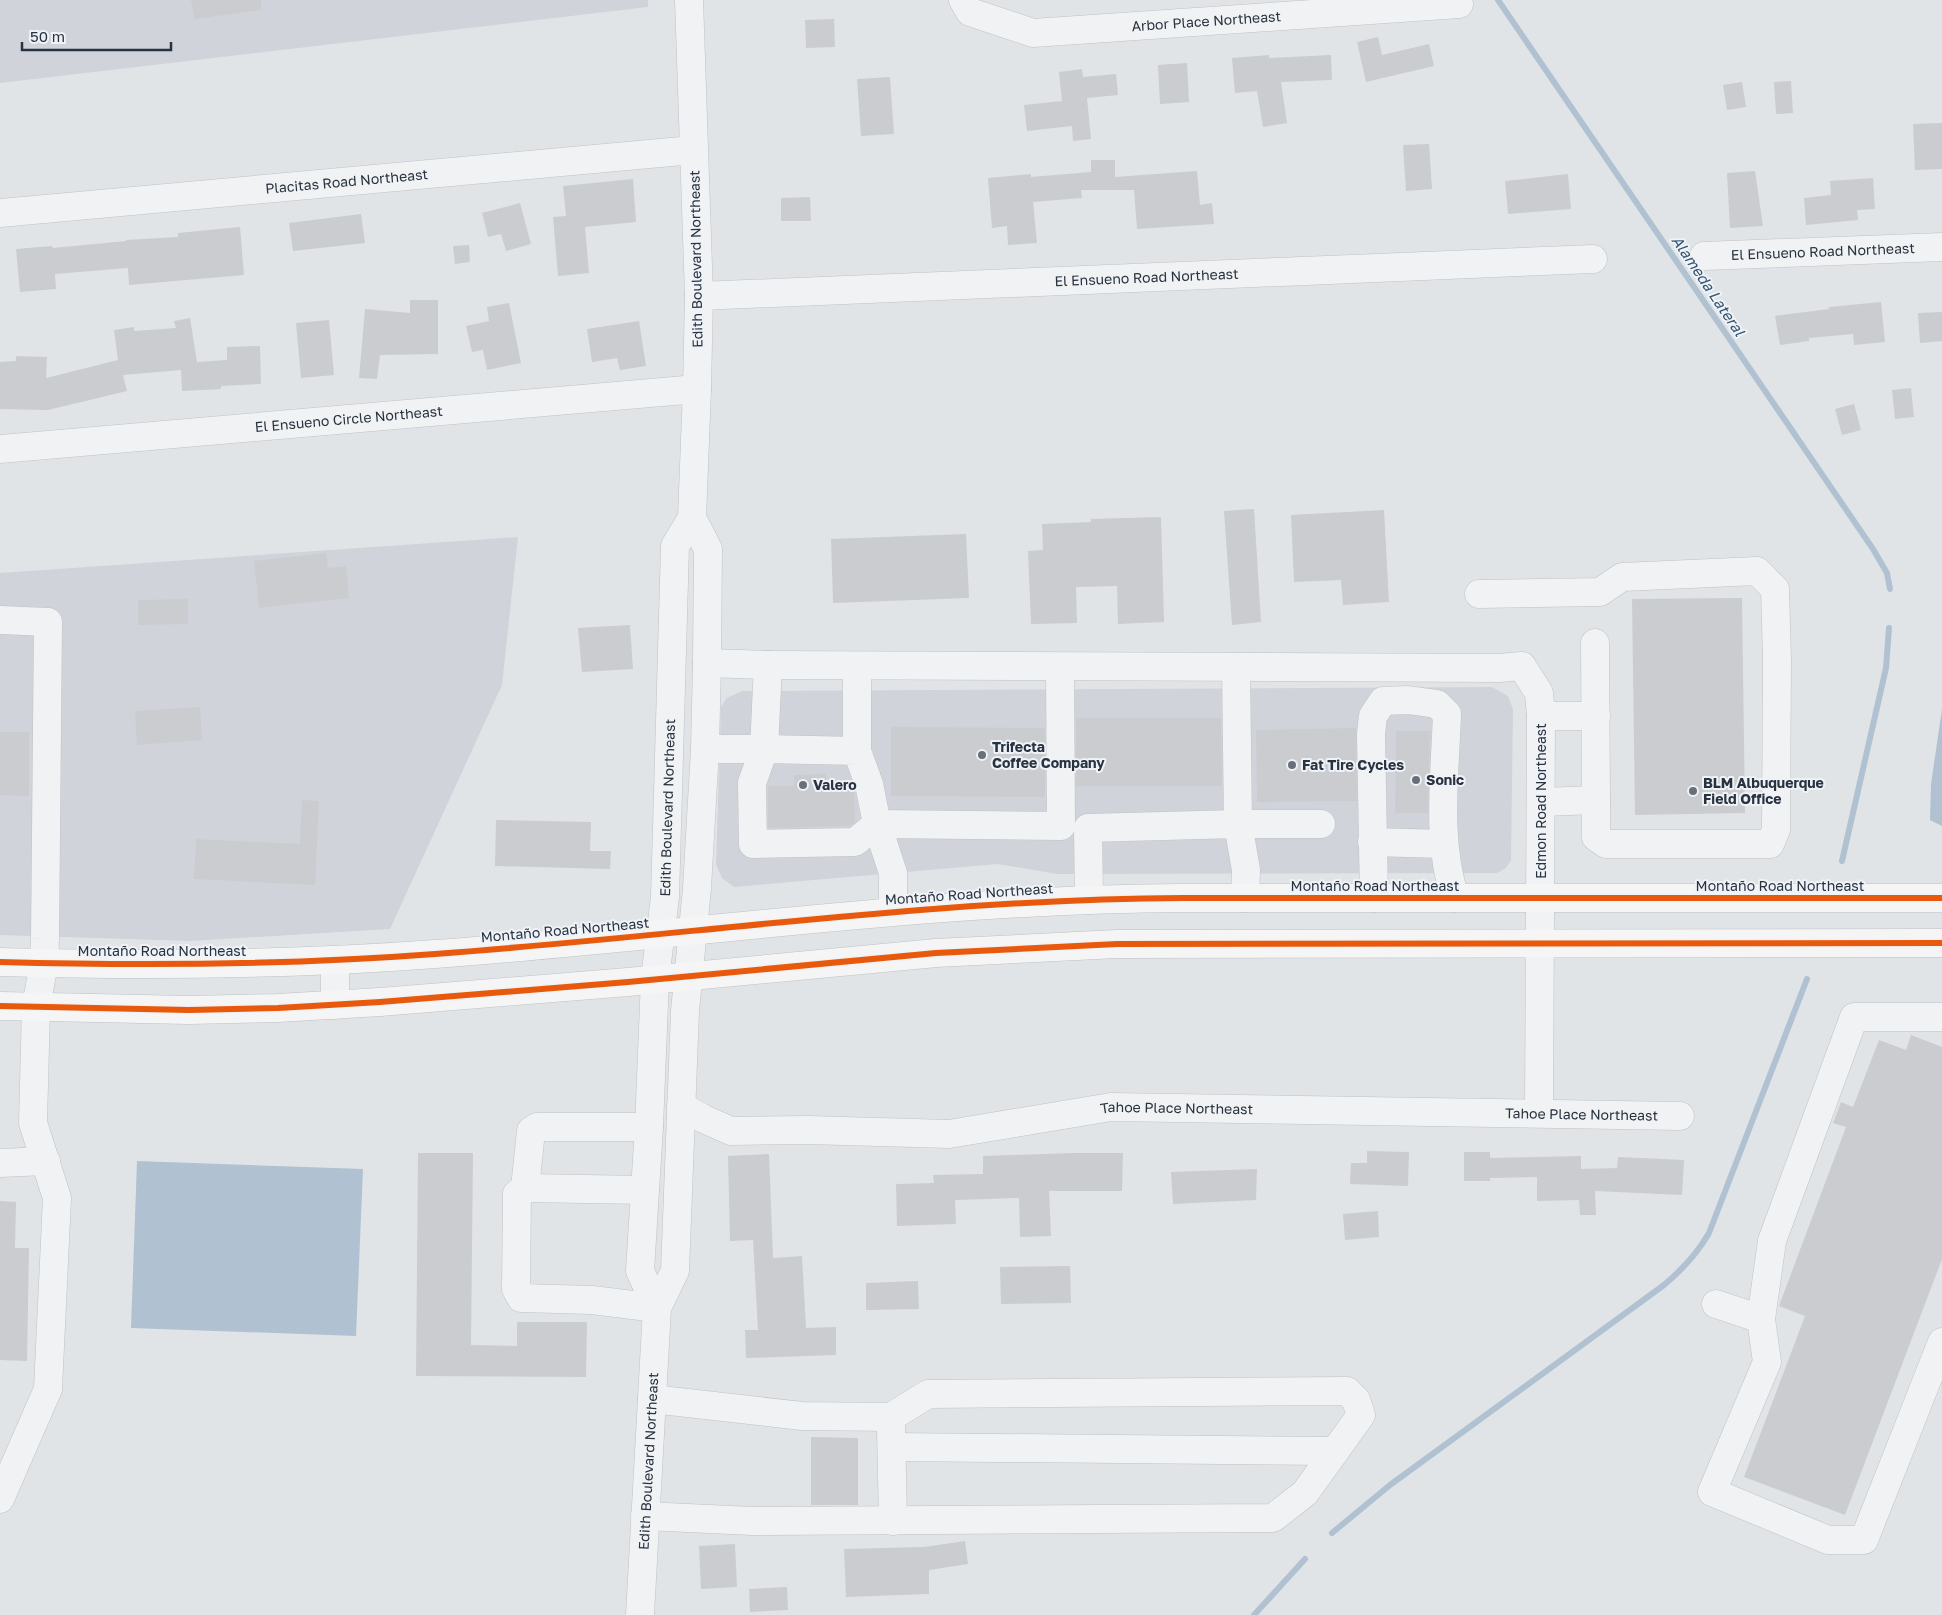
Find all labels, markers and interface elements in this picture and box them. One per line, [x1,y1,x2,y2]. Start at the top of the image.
street label: Arbor Place Northeast [1131,7,1282,34]
scale bar [22,20,171,52]
text: 50 m [30,27,65,45]
street label: Placitas Road Northeast [264,165,429,197]
street label: Edith Boulevard Northeast [685,170,706,348]
water label: Alameda Lateral [1669,232,1750,340]
street label: El Ensueno Road Northeast [1731,239,1915,263]
street label: El Ensueno Road Northeast [1054,265,1239,289]
street label: El Ensueno Circle Northeast [254,402,443,435]
street label: Edith Boulevard Northeast [656,719,678,897]
street label: Edmon Road Northeast [1532,723,1549,879]
place label: Trifecta Coffee Company [992,738,1105,771]
marker: Trifecta Coffee Company [976,749,988,761]
place label: Fat Tire Cycles [1302,756,1404,773]
marker: Fat Tire Cycles [1286,759,1298,771]
place label: Sonic [1426,771,1464,788]
marker: Sonic [1410,774,1422,786]
place label: BLM Albuquerque Field Office [1703,774,1824,807]
place label: Valero [813,776,857,793]
marker: Valero [797,779,809,791]
marker: BLM Albuquerque Field Office [1687,785,1699,797]
street label: Montaño Road Northeast [1291,877,1459,894]
street label: Montaño Road Northeast [1696,877,1864,894]
street label: Montaño Road Northeast [884,879,1054,908]
street label: Montaño Road Northeast [480,914,650,945]
street label: Montaño Road Northeast [78,942,246,959]
street label: Tahoe Place Northeast [1099,1098,1253,1117]
street label: Tahoe Place Northeast [1505,1104,1658,1124]
street label: Edith Boulevard Northeast [635,1372,661,1550]

